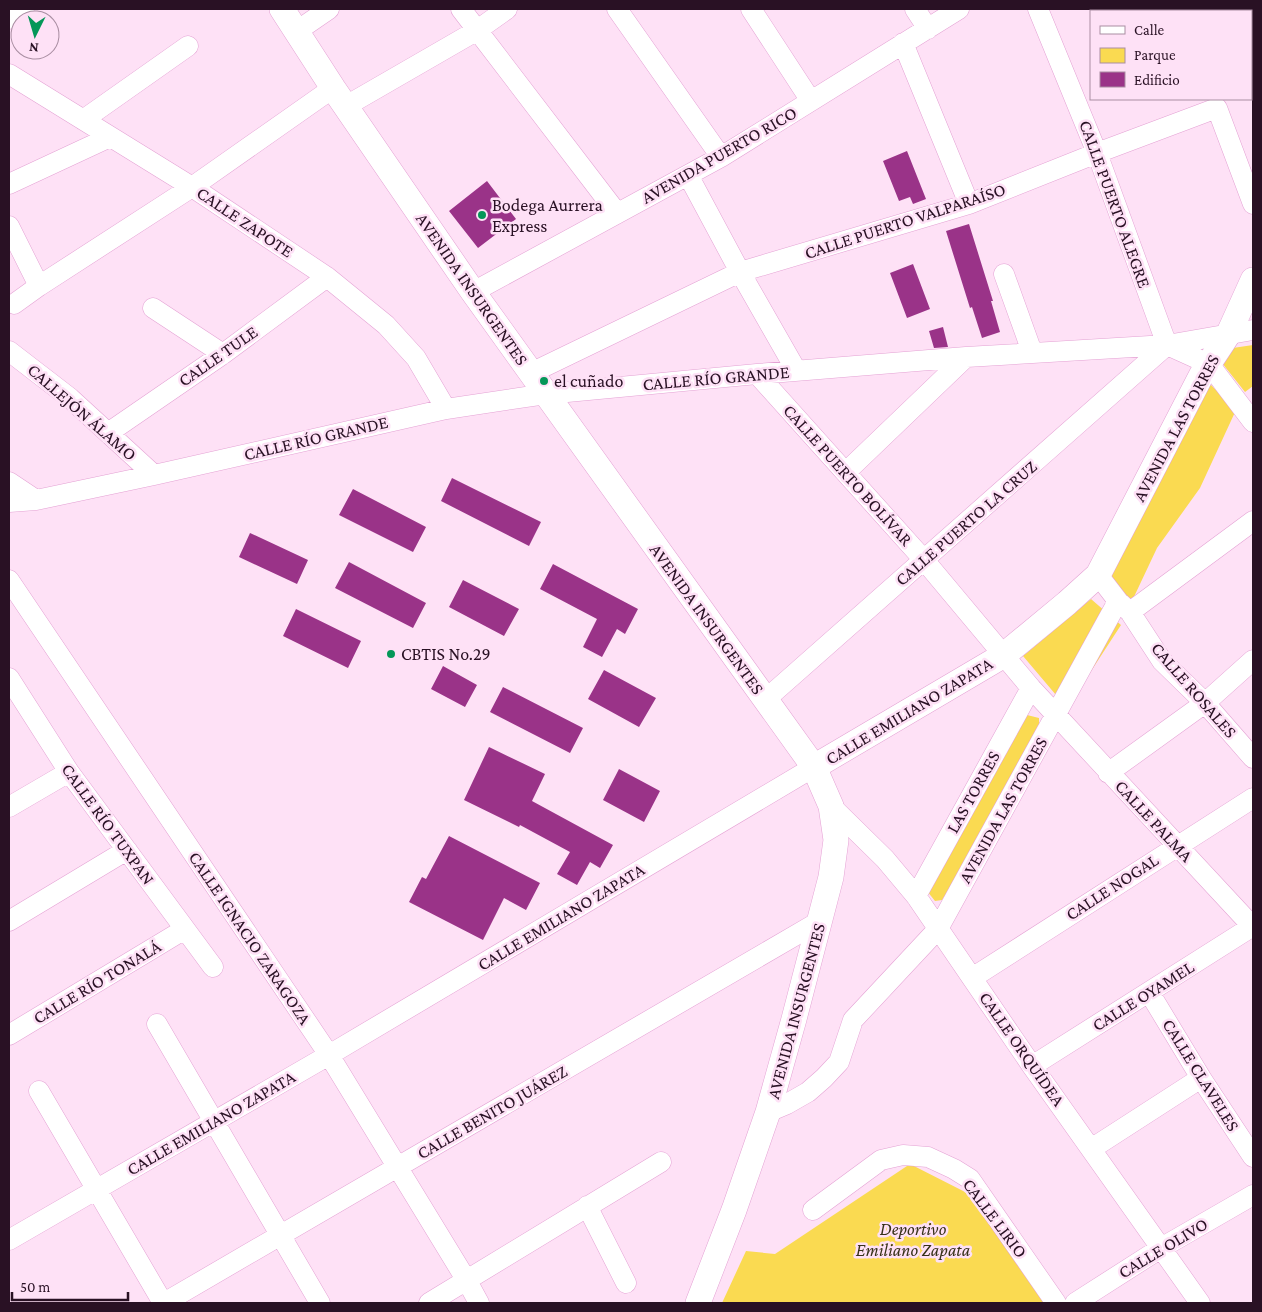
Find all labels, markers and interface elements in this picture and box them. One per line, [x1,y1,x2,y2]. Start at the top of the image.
north arrow [10,10,60,60]
legend [1090,10,1252,100]
text: Calle [1134,22,1165,38]
text: N [28,40,39,56]
text: Parque [1134,47,1176,64]
text: Edificio [1134,72,1180,88]
street label: AVENIDA PUERTO RICO [638,102,800,208]
street label: CALLE PUERTO ALEGRE [1075,117,1155,291]
street label: CALLE PUERTO VALPARAÍSO [802,179,1008,263]
street label: CALLE ZAPOTE [193,182,297,262]
place label: Bodega Aurrera Express [492,195,603,236]
street label: AVENIDA INSURGENTES [412,209,532,369]
marker: Bodega Aurrera Express [476,209,488,221]
street label: CALLE TULE [175,321,262,391]
street label: AVENIDA LAS TORRES [1129,351,1223,505]
street label: CALLEJÓN ÁLAMO [24,359,140,465]
street label: CALLE RÍO GRANDE [642,362,790,394]
place label: el cuñado [554,371,624,391]
marker: el cuñado [538,375,550,387]
street label: CALLE PUERTO BOLÍVAR [779,400,917,550]
street label: CALLE RÍO GRANDE [242,412,390,464]
street label: CALLE PUERTO LA CRUZ [891,456,1041,590]
street label: AVENIDA INSURGENTES [646,540,768,698]
street label: CALLE ROSALES [1147,638,1241,742]
place label: CBTIS No.29 [401,644,491,664]
marker: CBTIS No.29 [385,648,397,660]
street label: CALLE EMILIANO ZAPATA [822,653,997,769]
street label: AVENIDA LAS TORRES [955,734,1051,886]
street label: LAS TORRES [942,747,1004,837]
street label: CALLE RÍO TUXPAN [57,760,159,889]
street label: CALLE PALMA [1111,776,1198,867]
street label: CALLE IGNACIO ZARAGOZA [185,848,316,1029]
street label: CALLE NOGAL [1062,850,1162,924]
street label: CALLE EMILIANO ZAPATA [474,859,649,975]
street label: AVENIDA INSURGENTES [763,921,829,1101]
street label: CALLE RÍO TONALÁ [29,936,165,1028]
street label: CALLE OYAMEL [1089,957,1197,1035]
street label: CALLE ORQUÍDEA [975,988,1069,1111]
street label: CALLE CLAVELES [1158,1015,1244,1135]
street label: CALLE BENITO JUÁREZ [413,1061,571,1163]
street label: CALLE EMILIANO ZAPATA [123,1066,299,1179]
street label: CALLE LIRIO [959,1175,1031,1261]
street label: CALLE OLIVO [1115,1214,1211,1282]
park label: Deportivo Emiliano Zapata [856,1219,971,1260]
scale bar [12,1270,129,1302]
text: 50 m [20,1279,50,1295]

